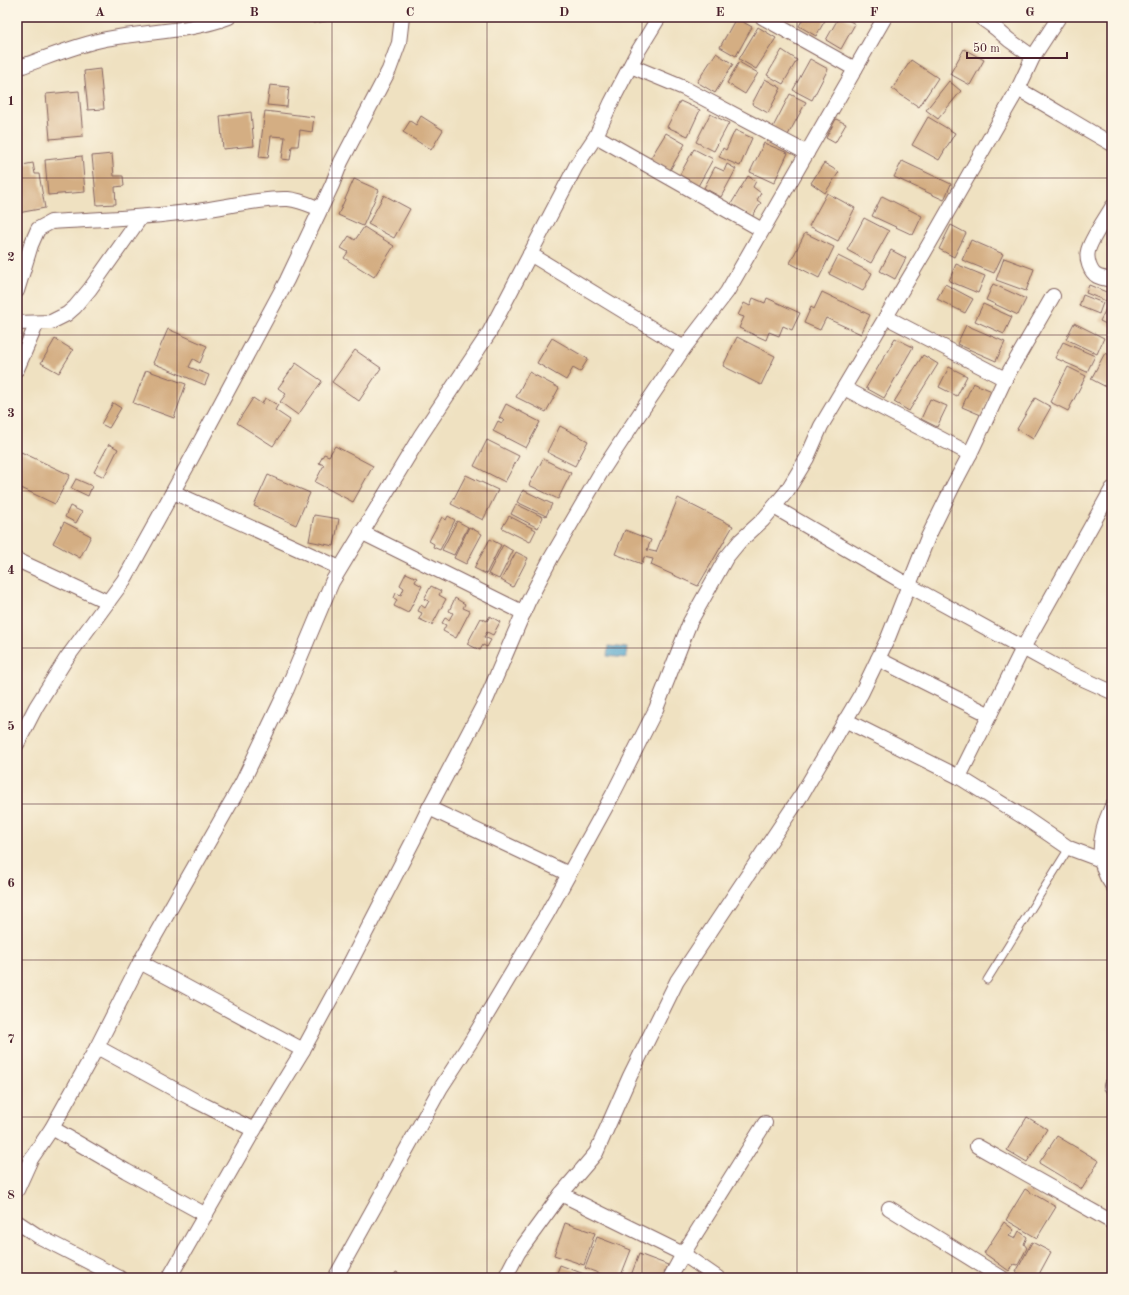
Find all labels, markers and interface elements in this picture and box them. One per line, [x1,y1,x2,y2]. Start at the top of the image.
text: A [95,6,105,19]
text: B [249,6,259,19]
text: C [406,6,414,19]
text: D [559,6,569,19]
text: E [716,6,725,19]
text: F [870,6,879,19]
text: G [1025,6,1035,19]
scale bar [967,34,1067,60]
text: 50 m [973,42,1000,55]
text: 1 [7,95,15,108]
text: 2 [7,251,15,264]
text: 3 [7,407,15,420]
text: 4 [7,564,15,577]
text: 5 [7,720,15,733]
text: 6 [7,877,15,890]
text: 7 [7,1033,15,1046]
text: 8 [7,1189,15,1202]

